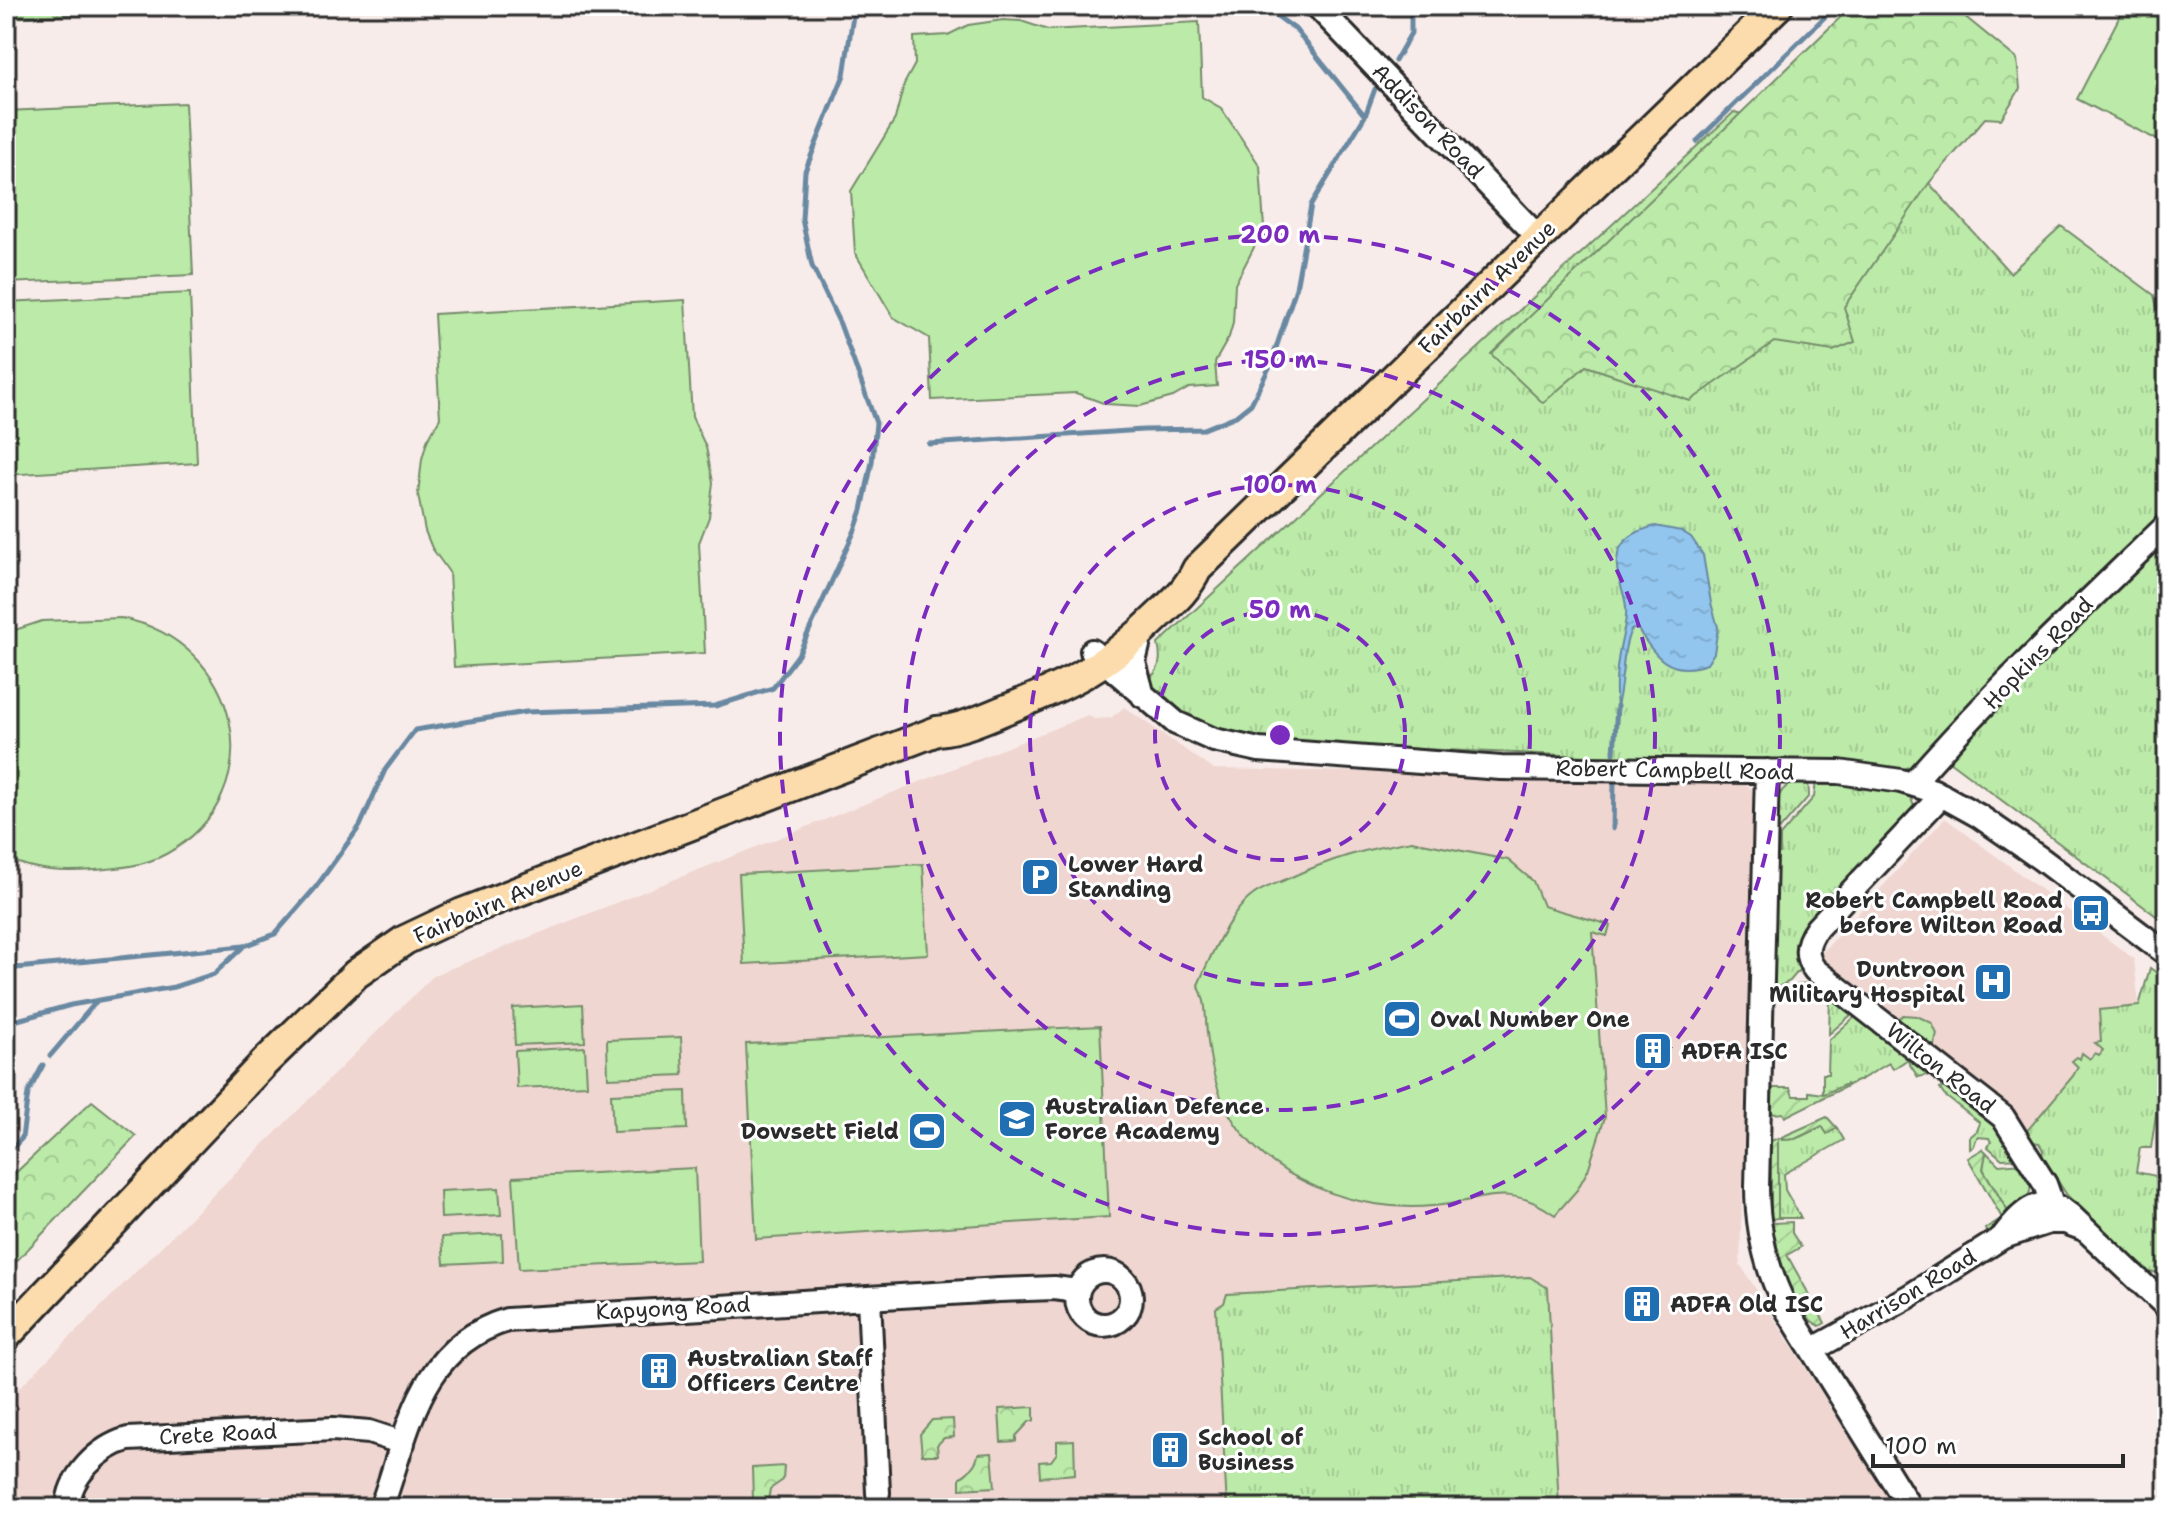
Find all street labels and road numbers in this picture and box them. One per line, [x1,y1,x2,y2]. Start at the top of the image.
street label: Addison Road [1366,57,1490,185]
street label: Fairbairn Avenue [1412,214,1562,360]
street label: Hopkins Road [1977,590,2099,716]
street label: Robert Campbell Road [1555,753,1795,787]
street label: Fairbairn Avenue [409,853,587,951]
street label: Wilton Road [1880,1016,2002,1120]
street label: Harrison Road [1834,1242,1982,1346]
street label: Kapyong Road [595,1289,751,1327]
street label: Crete Road [158,1416,278,1452]

